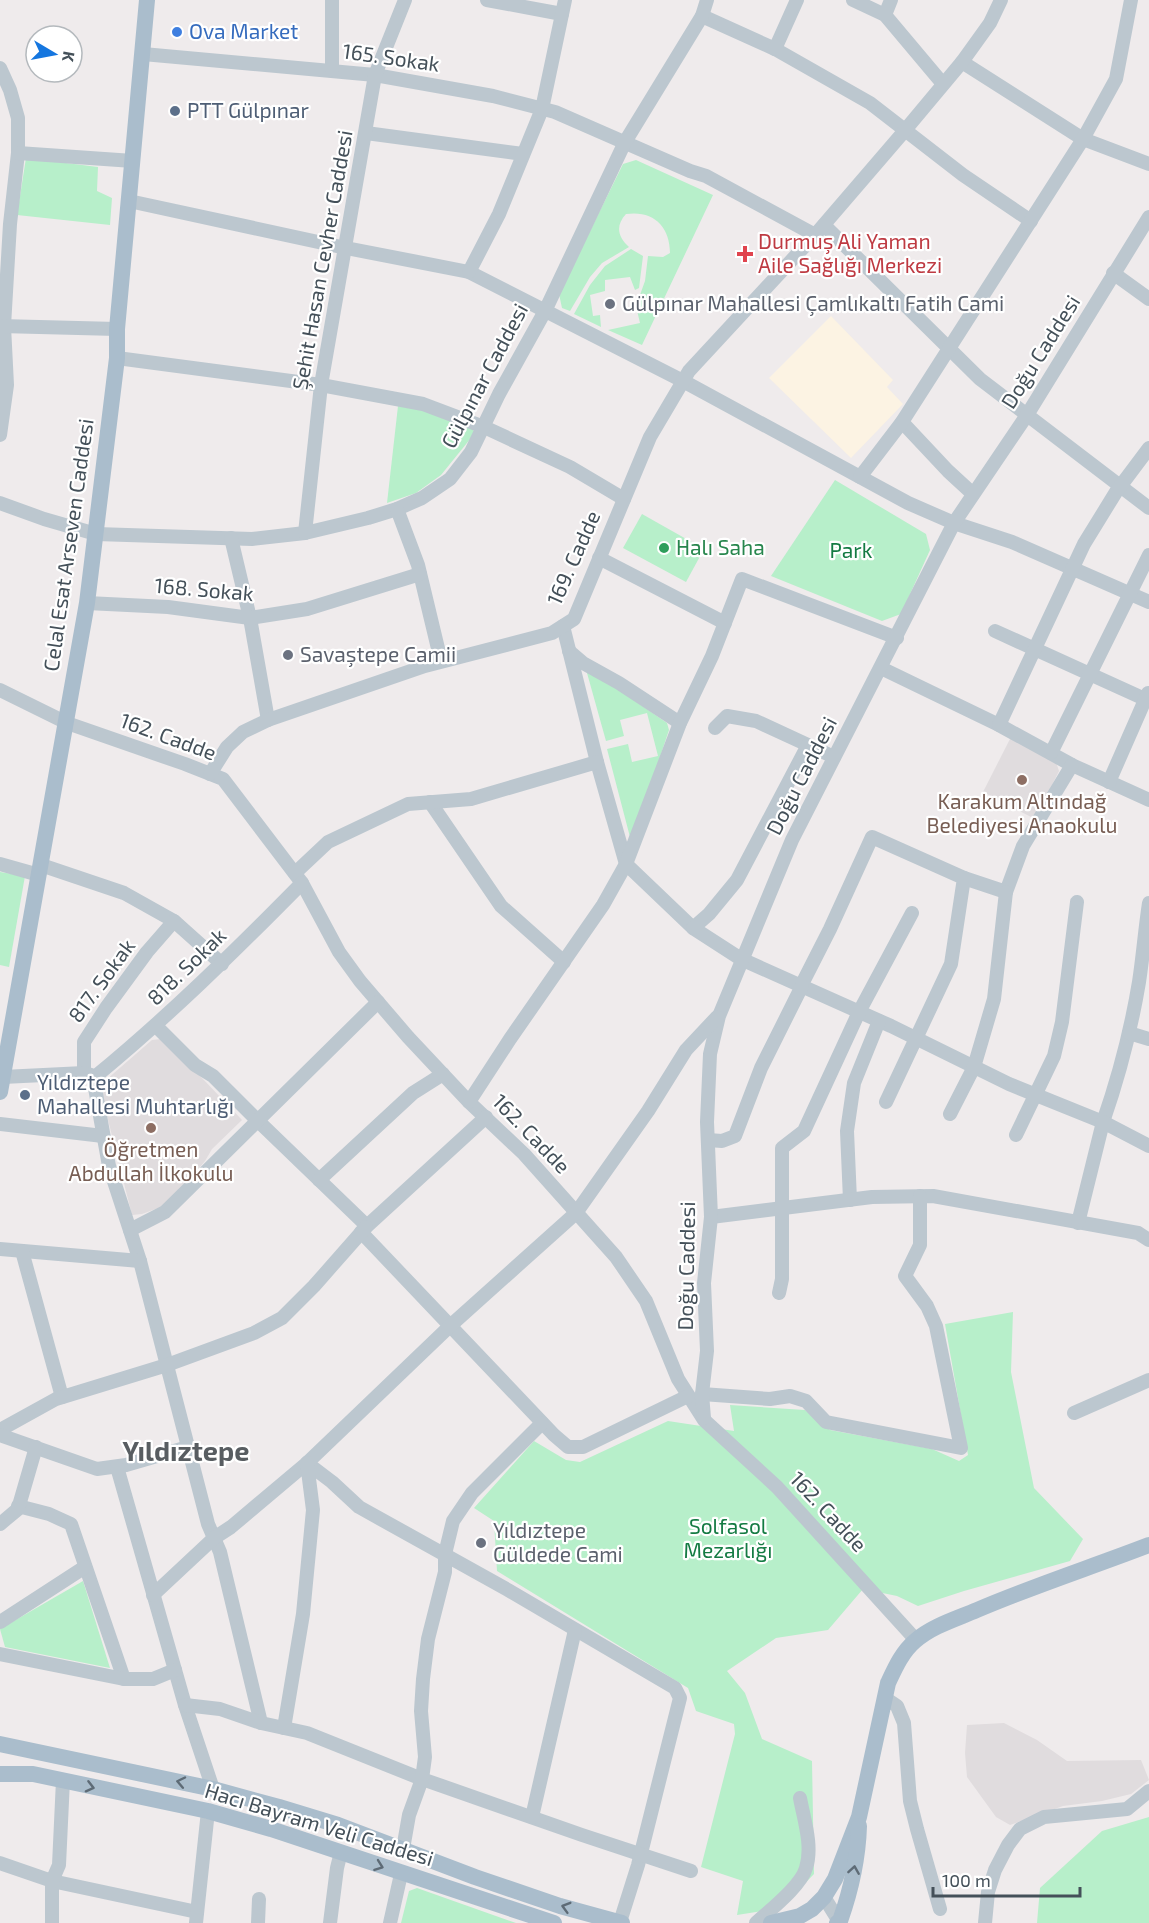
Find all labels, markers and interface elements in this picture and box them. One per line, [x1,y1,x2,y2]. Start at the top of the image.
place label: Ova Market [189,18,298,43]
north arrow [24,24,84,84]
marker: Ova Market [170,25,184,39]
street label: 165. Sokak [341,37,442,76]
text: K [59,50,80,64]
place label: PTT Gülpınar [187,97,310,122]
marker: PTT Gülpınar [168,104,182,118]
street label: Şehit Hasan Cevher Caddesi [286,128,359,392]
place label: Durmuş Ali Yaman Aile Sağlığı Merkezi [758,228,942,277]
marker: Durmuş Ali Yaman Aile Sağlığı Merkezi [736,245,754,263]
place label: Gülpınar Mahallesi Çamlıkaltı Fatih Cami [622,290,1004,317]
street label: Doğu Caddesi [995,290,1085,413]
marker: Gülpınar Mahallesi Çamlıkaltı Fatih Cami [603,297,617,311]
street label: Gülpınar Caddesi [435,299,532,452]
street label: Celal Esat Arseven Caddesi [37,417,98,673]
street label: 169. Cadde [541,506,605,608]
place label: Halı Saha [676,534,765,559]
park label: Park [830,537,873,562]
marker: Halı Saha [657,541,671,555]
street label: 168. Sokak [154,572,255,605]
place label: Savaştepe Camii [300,641,456,668]
marker: Savaştepe Camii [281,648,295,662]
street label: 162. Cadde [117,707,220,765]
street label: Doğu Caddesi [760,712,841,838]
marker: Karakum Altındağ Belediyesi Anaokulu [1015,773,1029,787]
place label: Karakum Altındağ Belediyesi Anaokulu [927,788,1117,837]
street label: 818. Sokak [141,922,231,1010]
street label: 817. Sokak [62,933,140,1027]
place label: Yıldıztepe Mahallesi Muhtarlığı [37,1069,234,1118]
marker: Yıldıztepe Mahallesi Muhtarlığı [18,1088,32,1102]
street label: 162. Cadde [488,1088,576,1178]
marker: Öğretmen Abdullah İlkokulu [144,1121,158,1135]
place label: Öğretmen Abdullah İlkokulu [69,1136,233,1185]
street label: Doğu Caddesi [672,1201,699,1331]
district label: Yıldıztepe [123,1434,249,1466]
street label: 162. Cadde [786,1466,873,1556]
park label: Solfasol Mezarlığı [684,1513,772,1562]
place label: Yıldıztepe Güldede Cami [493,1517,623,1566]
marker: Yıldıztepe Güldede Cami [474,1536,488,1550]
one-way arrow [177,1776,187,1789]
street label: Hacı Bayram Veli Caddesi [202,1777,437,1870]
one-way arrow [85,1779,95,1792]
one-way arrow [373,1858,384,1871]
scale bar [933,1860,1080,1898]
one-way arrow [848,1865,860,1874]
text: 100 m [942,1869,991,1891]
one-way arrow [561,1902,572,1914]

